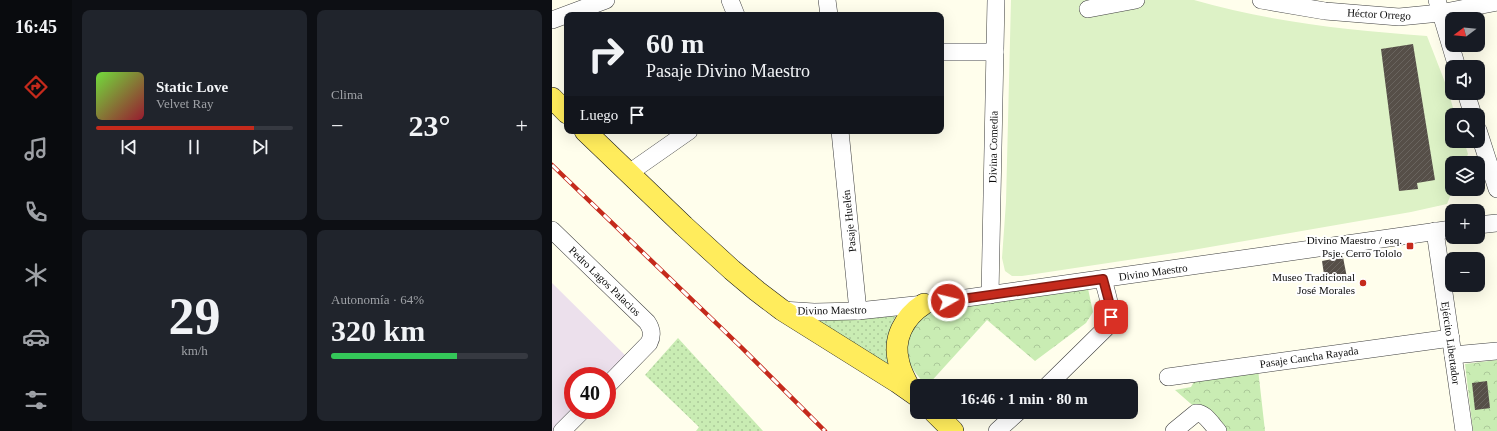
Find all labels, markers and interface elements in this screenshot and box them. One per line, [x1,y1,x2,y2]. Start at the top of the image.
street label: Héctor Orrego [1347,6,1412,22]
north arrow [1445,12,1485,52]
map controls [1445,12,1485,292]
text: 16:45 [15,17,57,37]
icon: right [580,28,632,80]
text: 60 m [646,28,704,59]
button: sound [1445,60,1485,100]
text: Pasaje Divino Maestro [646,61,810,81]
icon: directions [22,73,50,101]
text: Static Love [156,79,228,95]
text: Clima [331,87,363,102]
text: Velvet Ray [156,96,213,111]
icon: arrive [626,104,648,126]
text: Luego [580,107,618,123]
button: search [1445,108,1485,148]
text: 23° [409,109,451,142]
street label: Divina Comedia [986,111,1000,183]
text: − [331,113,343,138]
text: + [516,113,528,138]
icon: music [22,135,50,163]
icon: previous [118,136,140,158]
icon: pause [183,136,205,158]
icon: next [249,136,271,158]
button: layers [1445,156,1485,196]
street label: Pasaje Huelén [840,189,858,253]
icon: phone [22,198,50,226]
button: + [1445,204,1485,244]
place label: Divino Maestro / esq. Psje. Cerro Tololo [1307,234,1402,259]
marker: Divino Maestro / esq. Psje. Cerro Tololo [1405,241,1415,251]
street label: Pedro Lagos Palacios [567,244,643,318]
button: − [1445,252,1485,292]
icon: climate [22,261,50,289]
street label: Divino Maestro [1118,261,1189,283]
place label: Museo Tradicional José Morales [1272,271,1355,296]
marker: Museo Tradicional José Morales [1358,278,1368,288]
position arrow [927,280,969,322]
text: 29 [169,288,221,345]
text: Autonomía · 64% [331,292,424,307]
pin [1094,300,1128,334]
street label: Ejército Libertador [1439,301,1463,386]
street label: Divino Maestro [797,303,867,317]
icon: arrive [1100,306,1122,328]
text: 320 km [331,314,425,347]
icon: car [22,323,50,351]
text: km/h [181,343,208,358]
street label: Pasaje Cancha Rayada [1259,344,1359,370]
speed limit sign: 40 [564,367,616,419]
icon: filters [22,386,50,414]
text: 16:46 · 1 min · 80 m [960,391,1088,407]

